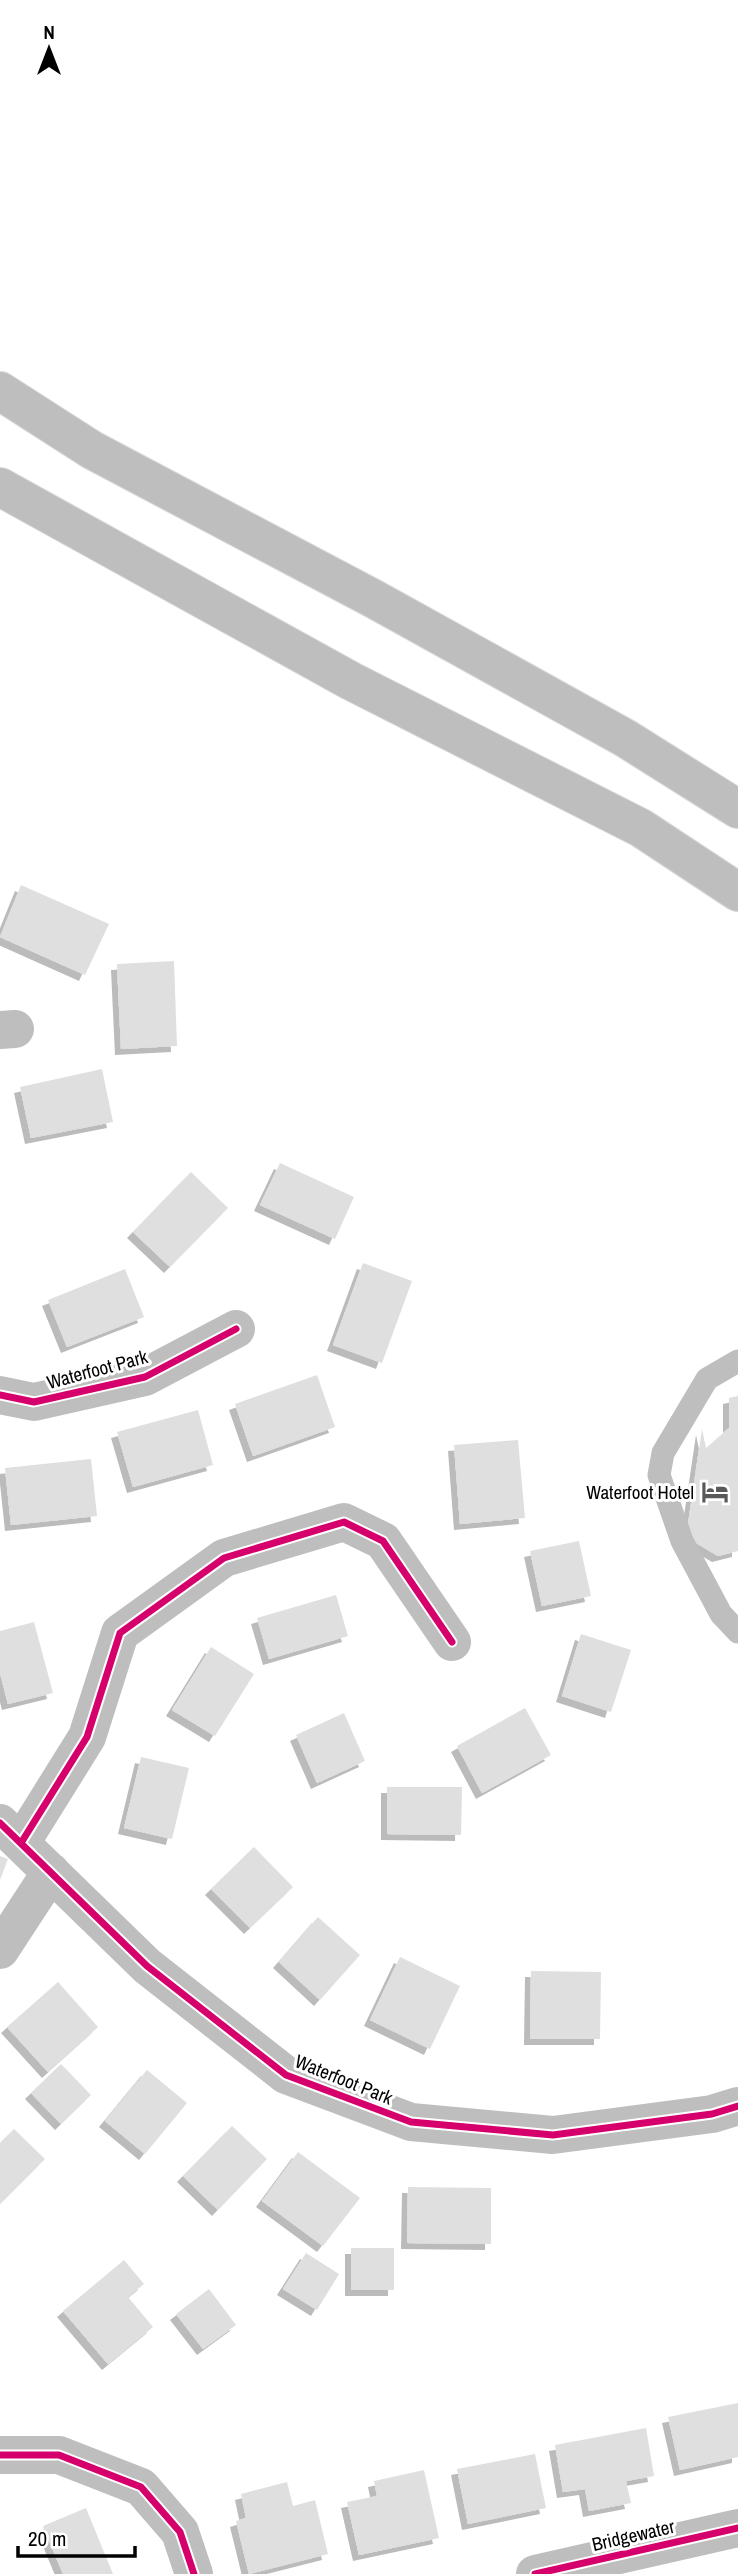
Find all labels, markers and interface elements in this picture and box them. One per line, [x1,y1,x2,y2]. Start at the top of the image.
north arrow [14,14,84,84]
text: N [43,19,55,45]
street label: Waterfoot Park [44,1343,150,1395]
hotel icon: Waterfoot Hotel [700,1477,730,1507]
place label: Waterfoot Hotel [586,1479,694,1505]
street label: Waterfoot Park [291,2048,397,2110]
street label: Bridgewater [589,2513,678,2557]
scale bar [18,2514,135,2558]
text: 20 m [28,2524,66,2553]

